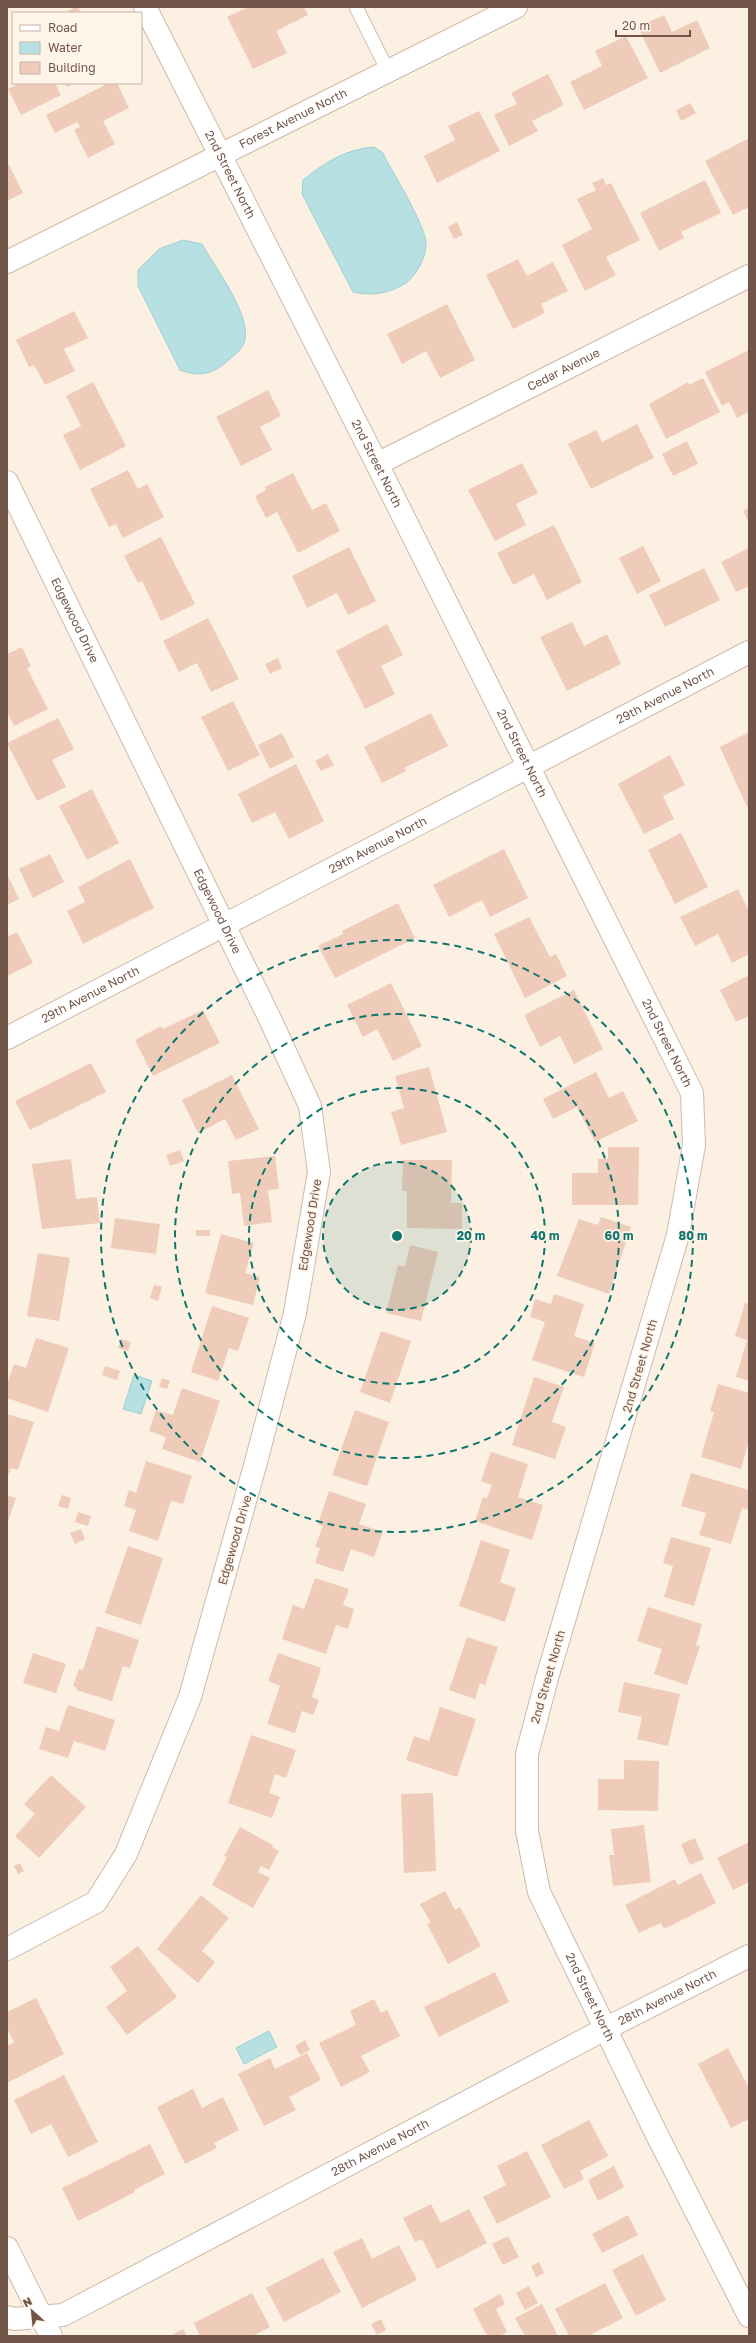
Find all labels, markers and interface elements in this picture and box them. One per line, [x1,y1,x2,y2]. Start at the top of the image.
legend [12,12,142,84]
scale bar [616,12,690,38]
text: 20 m [622,18,650,33]
text: Road [48,20,77,35]
text: Water [48,40,82,55]
text: Building [48,60,96,75]
street label: Forest Avenue North [236,85,349,152]
street label: 2nd Street North [202,128,259,221]
street label: Cedar Avenue [524,345,602,394]
street label: 2nd Street North [349,417,406,510]
street label: Edgewood Drive [48,575,102,665]
street label: 29th Avenue North [614,663,717,727]
street label: 2nd Street North [494,706,551,800]
street label: 29th Avenue North [326,813,429,876]
street label: Edgewood Drive [191,866,245,956]
street label: 29th Avenue North [39,963,142,1026]
street label: 2nd Street North [639,996,696,1089]
street label: Edgewood Drive [295,1178,324,1272]
text: 20 m [457,1228,485,1243]
text: 40 m [531,1228,559,1243]
text: 60 m [605,1228,633,1243]
text: 80 m [679,1228,707,1243]
centre of rings [390,1229,404,1243]
street label: 2nd Street North [619,1317,660,1414]
street label: Edgewood Drive [215,1493,255,1587]
street label: 2nd Street North [527,1628,568,1725]
street label: 2nd Street North [563,1950,618,2044]
street label: 28th Avenue North [615,1966,719,2028]
street label: 28th Avenue North [328,2115,431,2179]
north arrow [12,2291,52,2331]
text: N [21,2294,34,2309]

